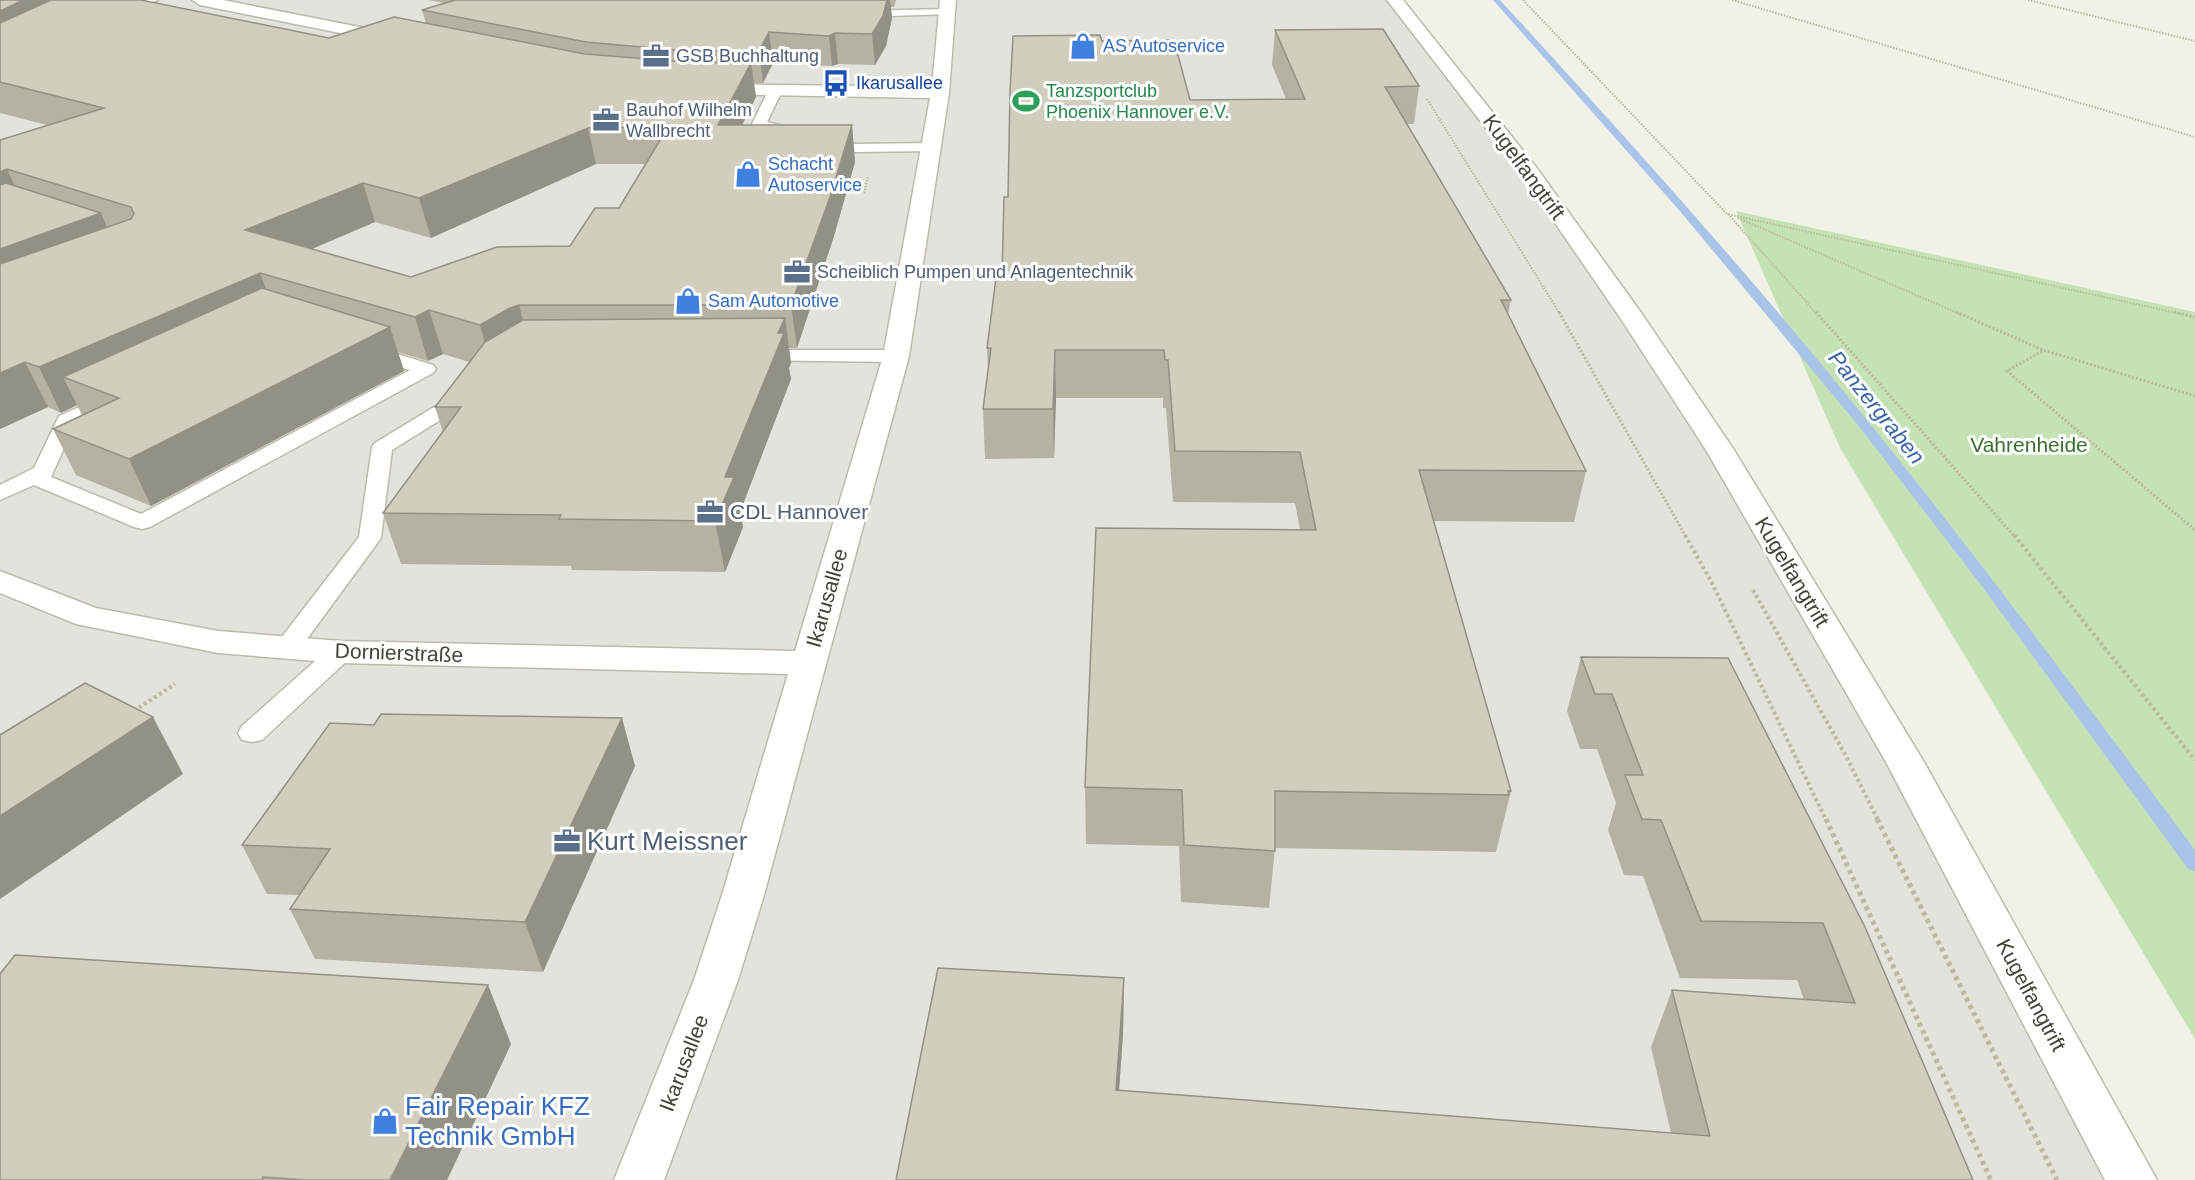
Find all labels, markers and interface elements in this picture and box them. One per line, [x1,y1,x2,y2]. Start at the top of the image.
shop icon: AS Autoservice [1068,31,1098,61]
place label: AS Autoservice [1103,36,1225,56]
office icon: GSB Buchhaltung [641,41,671,71]
place label: GSB Buchhaltung [676,46,819,66]
bus stop icon: Ikarusallee [821,68,851,98]
place label: Ikarusallee [856,73,943,93]
place label: Tanzsportclub Phoenix Hannover e.V. [1046,81,1229,122]
sports icon: Tanzsportclub Phoenix Hannover e.V. [1011,86,1041,116]
place label: Bauhof Wilhelm Wallbrecht [626,100,752,141]
office icon: Bauhof Wilhelm Wallbrecht [591,105,621,135]
street label: Kugelfangtrift [1479,110,1570,224]
place label: Schacht Autoservice [768,154,862,195]
shop icon: Schacht Autoservice [733,159,763,189]
office icon: Scheiblich Pumpen und Anlagentechnik [782,257,812,287]
place label: Scheiblich Pumpen und Anlagentechnik [817,262,1134,282]
shop icon: Sam Automotive [673,286,703,316]
place label: Sam Automotive [708,291,839,311]
water label: Panzergraben [1823,346,1930,469]
park label: Vahrenheide [1970,433,2088,456]
office icon: CDL Hannover [695,497,725,527]
place label: CDL Hannover [730,500,868,523]
street label: Kugelfangtrift [1751,513,1834,631]
street label: Ikarusallee [801,546,852,650]
street label: Dornierstraße [334,639,464,666]
office icon: Kurt Meissner [552,826,582,856]
place label: Kurt Meissner [587,826,748,856]
street label: Kugelfangtrift [1992,935,2071,1055]
street label: Ikarusallee [655,1011,712,1114]
place label: Fair Repair KFZ Technik GmbH [405,1091,590,1151]
shop icon: Fair Repair KFZ Technik GmbH [370,1106,400,1136]

